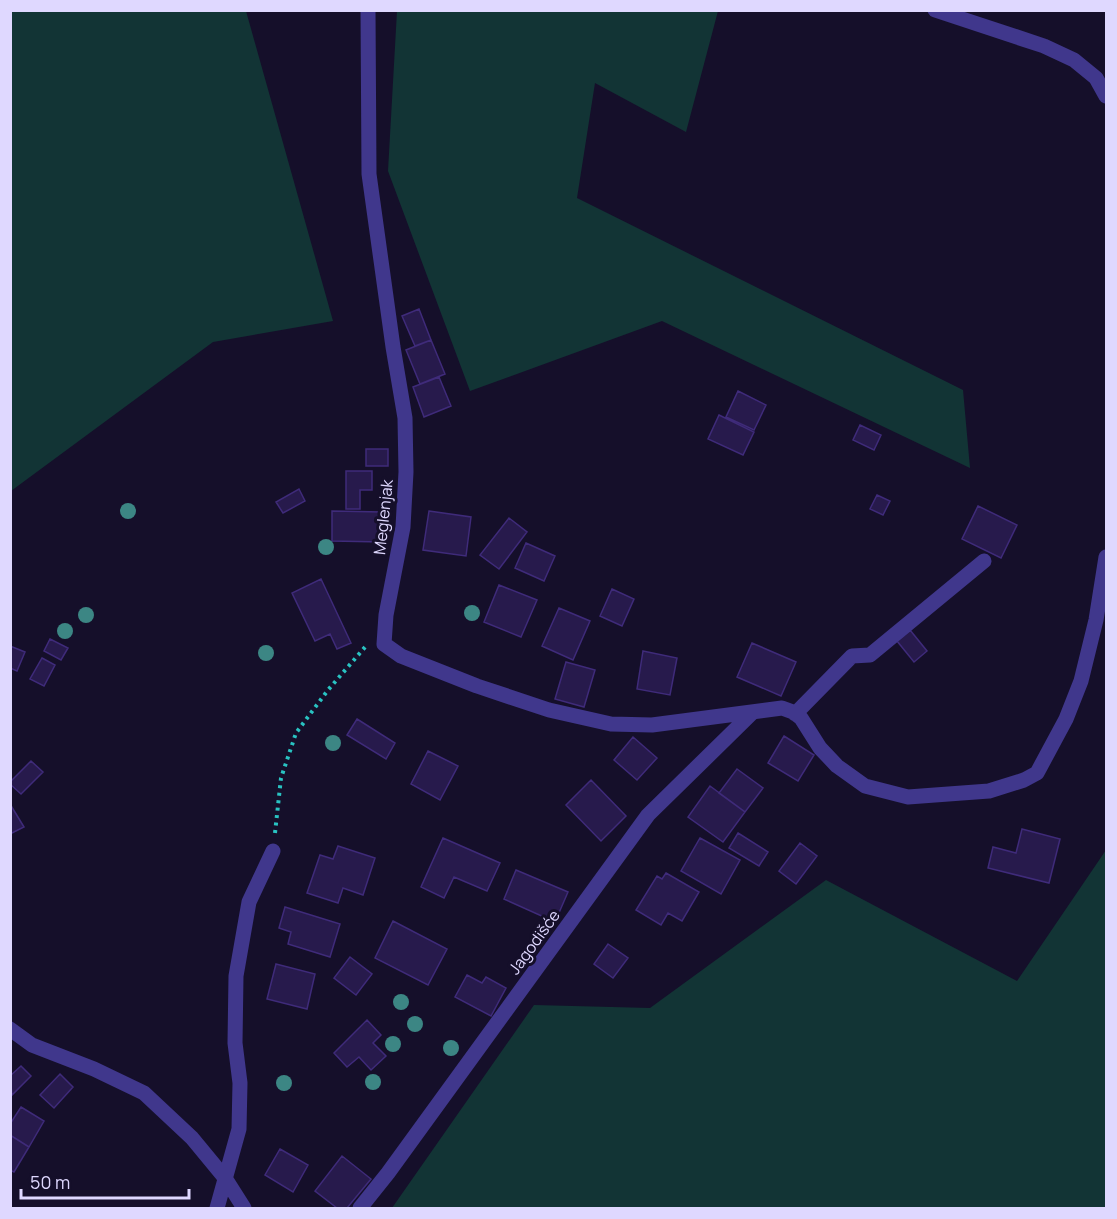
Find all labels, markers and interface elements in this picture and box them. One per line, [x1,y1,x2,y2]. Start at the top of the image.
street label: Meglenjak [368,477,398,556]
street label: Jagodišće [503,905,565,979]
scale bar [21,1162,189,1200]
text: 50 m [30,1170,70,1194]

